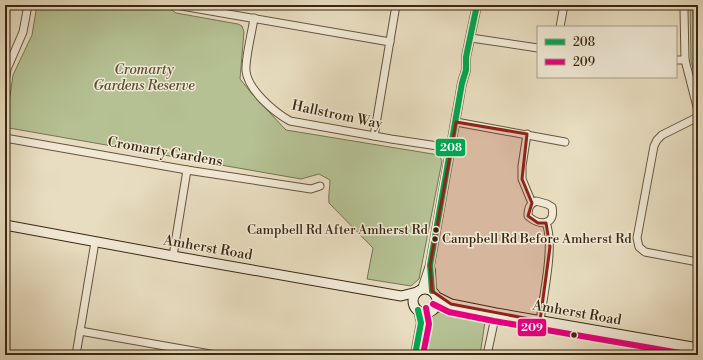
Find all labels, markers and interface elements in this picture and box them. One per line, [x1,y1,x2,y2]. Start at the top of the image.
legend [537,26,677,78]
text: 208 [573,35,595,50]
text: 209 [573,55,595,70]
park label: Cromarty Gardens Reserve [93,61,195,95]
street label: Hallstrom Way [290,97,384,133]
street label: Cromarty Gardens [106,133,224,171]
line badge: 208 [435,138,466,157]
text: 208 [440,141,462,155]
place label: Campbell Rd After Amherst Rd [247,222,429,238]
marker: Campbell Rd After Amherst Rd [431,225,441,235]
street label: Amherst Road [161,231,254,265]
place label: Campbell Rd Before Amherst Rd [442,231,632,247]
marker: Campbell Rd Before Amherst Rd [430,234,440,244]
street label: Amherst Road [530,296,623,330]
line badge: 209 [517,318,547,337]
text: 209 [521,321,543,335]
unlabelled marker [569,330,579,340]

